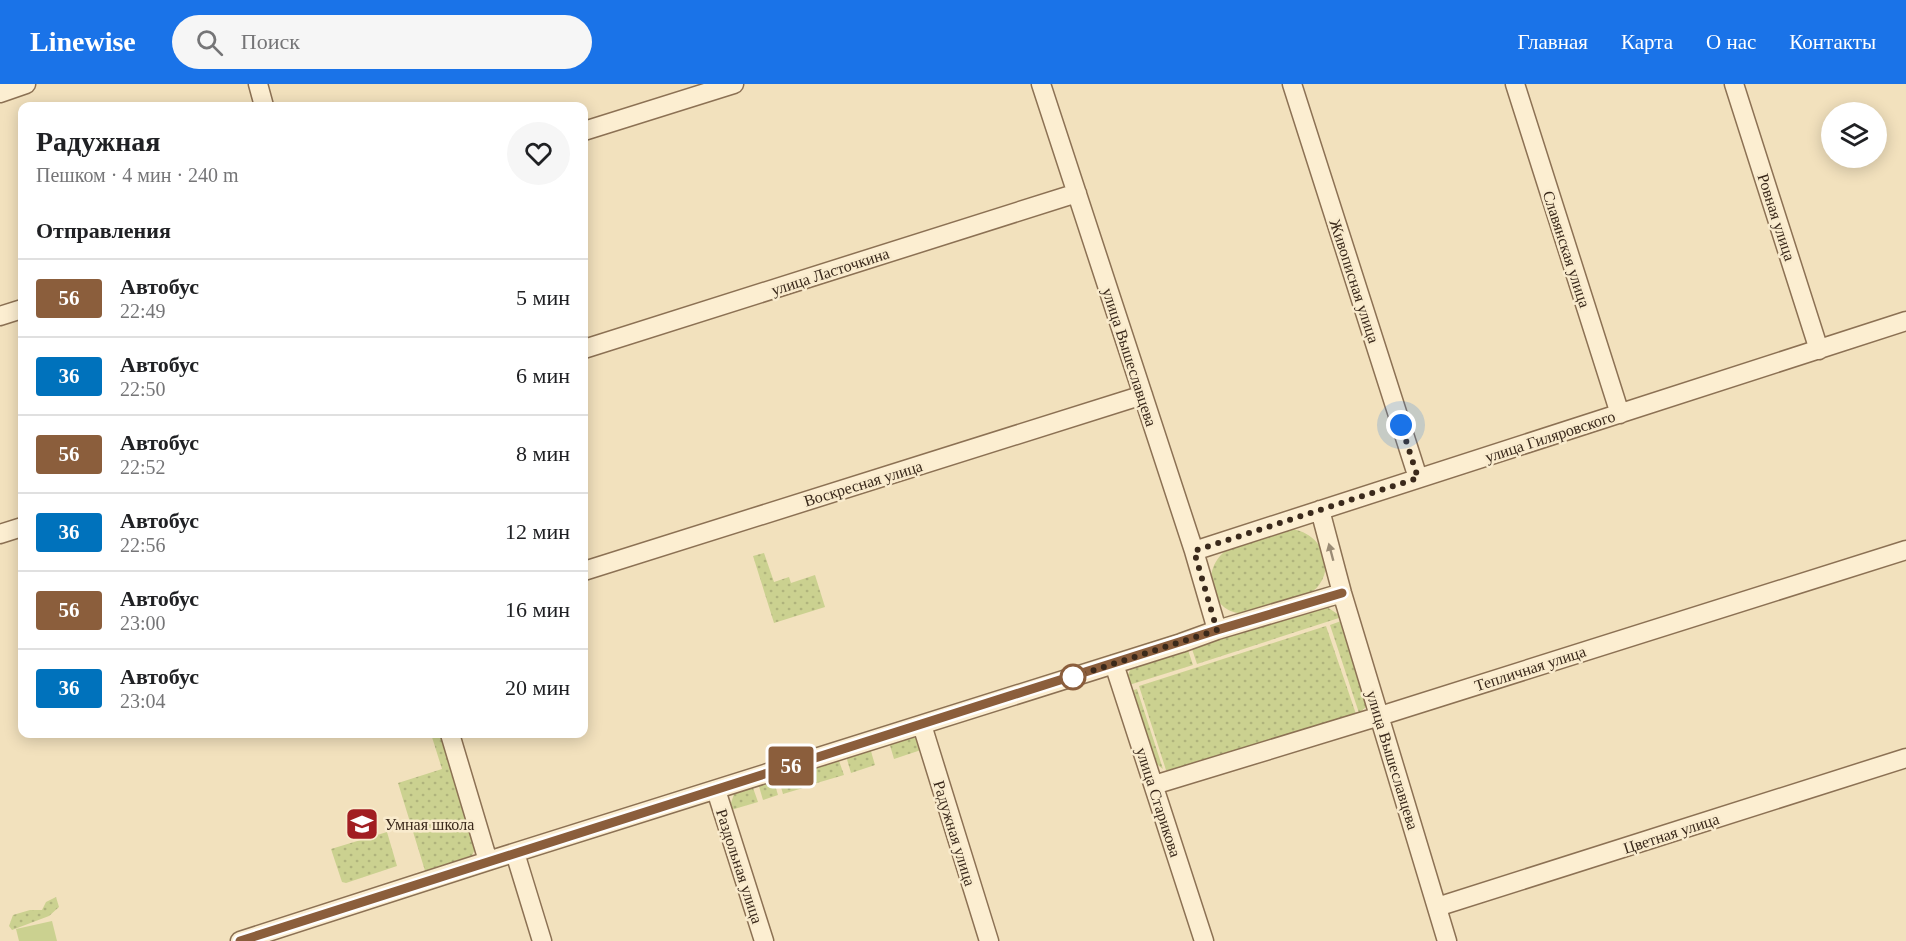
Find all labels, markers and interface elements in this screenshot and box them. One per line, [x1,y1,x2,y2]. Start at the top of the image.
search box [172,15,592,69]
text: Linewise [30,26,136,57]
icon: search [193,26,226,59]
text: Поиск [241,29,300,54]
text: Главная [1518,30,1588,54]
text: Карта [1621,30,1673,54]
text: О нас [1706,30,1756,54]
text: Контакты [1789,30,1876,54]
map controls [1821,102,1887,168]
button: layers [1821,102,1887,168]
button: heart [507,122,570,185]
text: Радужная [36,126,160,157]
text: Пешком · 4 мин · 240 m [36,164,239,186]
street label: Ровная улица [1753,171,1799,263]
street label: Славянская улица [1539,189,1593,310]
street label: Живописная улица [1326,217,1383,345]
text: Отправления [36,218,171,243]
street label: улица Ласточкина [769,244,892,300]
text: Автобус [120,274,199,299]
text: 5 мин [516,285,570,310]
text: 56 [59,286,80,310]
street label: улица Вышеславцева [1098,286,1160,429]
text: 22:49 [120,300,166,322]
text: Автобус [120,352,199,377]
text: 6 мин [516,363,570,388]
text: 36 [59,364,80,388]
text: 22:50 [120,378,166,400]
street label: улица Гиляровского [1483,407,1618,466]
your location [1386,410,1416,440]
text: Автобус [120,430,199,455]
text: 8 мин [516,441,570,466]
text: 56 [59,442,80,466]
text: 22:52 [120,456,166,478]
street label: Воскресная улица [802,457,925,511]
text: Автобус [120,508,199,533]
text: 12 мин [505,519,570,544]
text: 36 [59,520,80,544]
text: 22:56 [120,534,166,556]
one-way arrow [1325,543,1335,561]
text: Автобус [120,586,199,611]
text: 16 мин [505,597,570,622]
text: 56 [59,598,80,622]
text: 23:00 [120,612,166,634]
street label: Тепличная улица [1472,642,1588,695]
text: Автобус [120,664,199,689]
unlabelled marker [1060,664,1086,690]
text: 20 мин [505,675,570,700]
text: 36 [59,676,80,700]
street label: улица Вышеславцева [1362,689,1422,832]
text: 23:04 [120,690,166,712]
street label: улица Старикова [1132,745,1184,859]
line badge: 56 [764,746,818,786]
text: 56 [781,754,802,778]
street label: Радужная улица [929,778,979,888]
school or university icon: Умная школа [344,806,380,842]
street label: Раздольная улица [712,807,766,926]
street label: Цветная улица [1621,810,1721,858]
place label: Умная школа [385,816,474,833]

